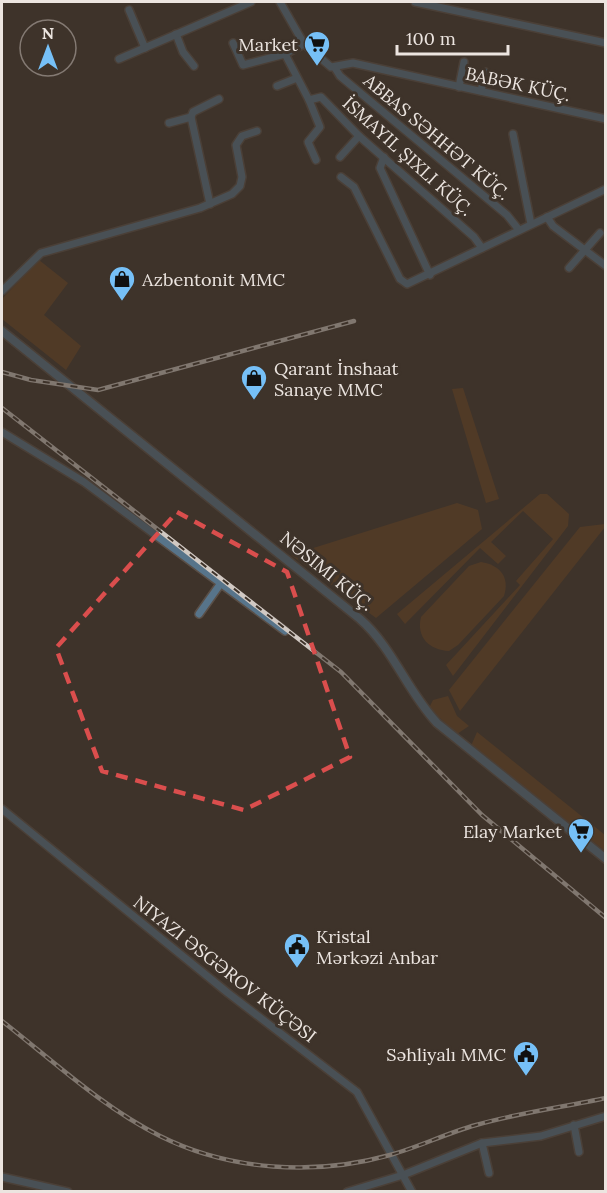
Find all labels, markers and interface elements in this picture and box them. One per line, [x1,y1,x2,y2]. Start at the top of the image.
north arrow [18,18,78,78]
scale bar [397,18,508,56]
text: N [42,23,54,43]
text: 100 m [406,27,456,50]
supermarket icon: Market [302,29,332,67]
place label: Market [238,33,298,56]
street label: BABƏK KÜÇ. [463,62,573,106]
street label: ABBAS SƏHHƏT KÜÇ. [358,68,515,205]
street label: İSMAYIL ŞIXLI KÜÇ. [338,91,478,221]
shop icon: Azbentonit MMC [107,264,137,302]
place label: Azbentonit MMC [141,268,285,291]
place label: Qarant İnshaat Sanaye MMC [274,357,398,401]
shop icon: Qarant İnshaat Sanaye MMC [239,363,269,401]
street label: NƏSIMI KÜÇ. [276,526,378,616]
supermarket icon: Elay Market [566,816,596,854]
place label: Elay Market [463,820,562,843]
street label: NIYAZI ƏSGƏROV KÜÇƏSI [129,890,321,1048]
place label: Kristal Mərkəzi Anbar [316,925,438,969]
public building icon: Kristal Mərkəzi Anbar [282,931,312,969]
public building icon: Səhliyalı MMC [511,1039,541,1077]
place label: Səhliyalı MMC [386,1043,506,1066]

